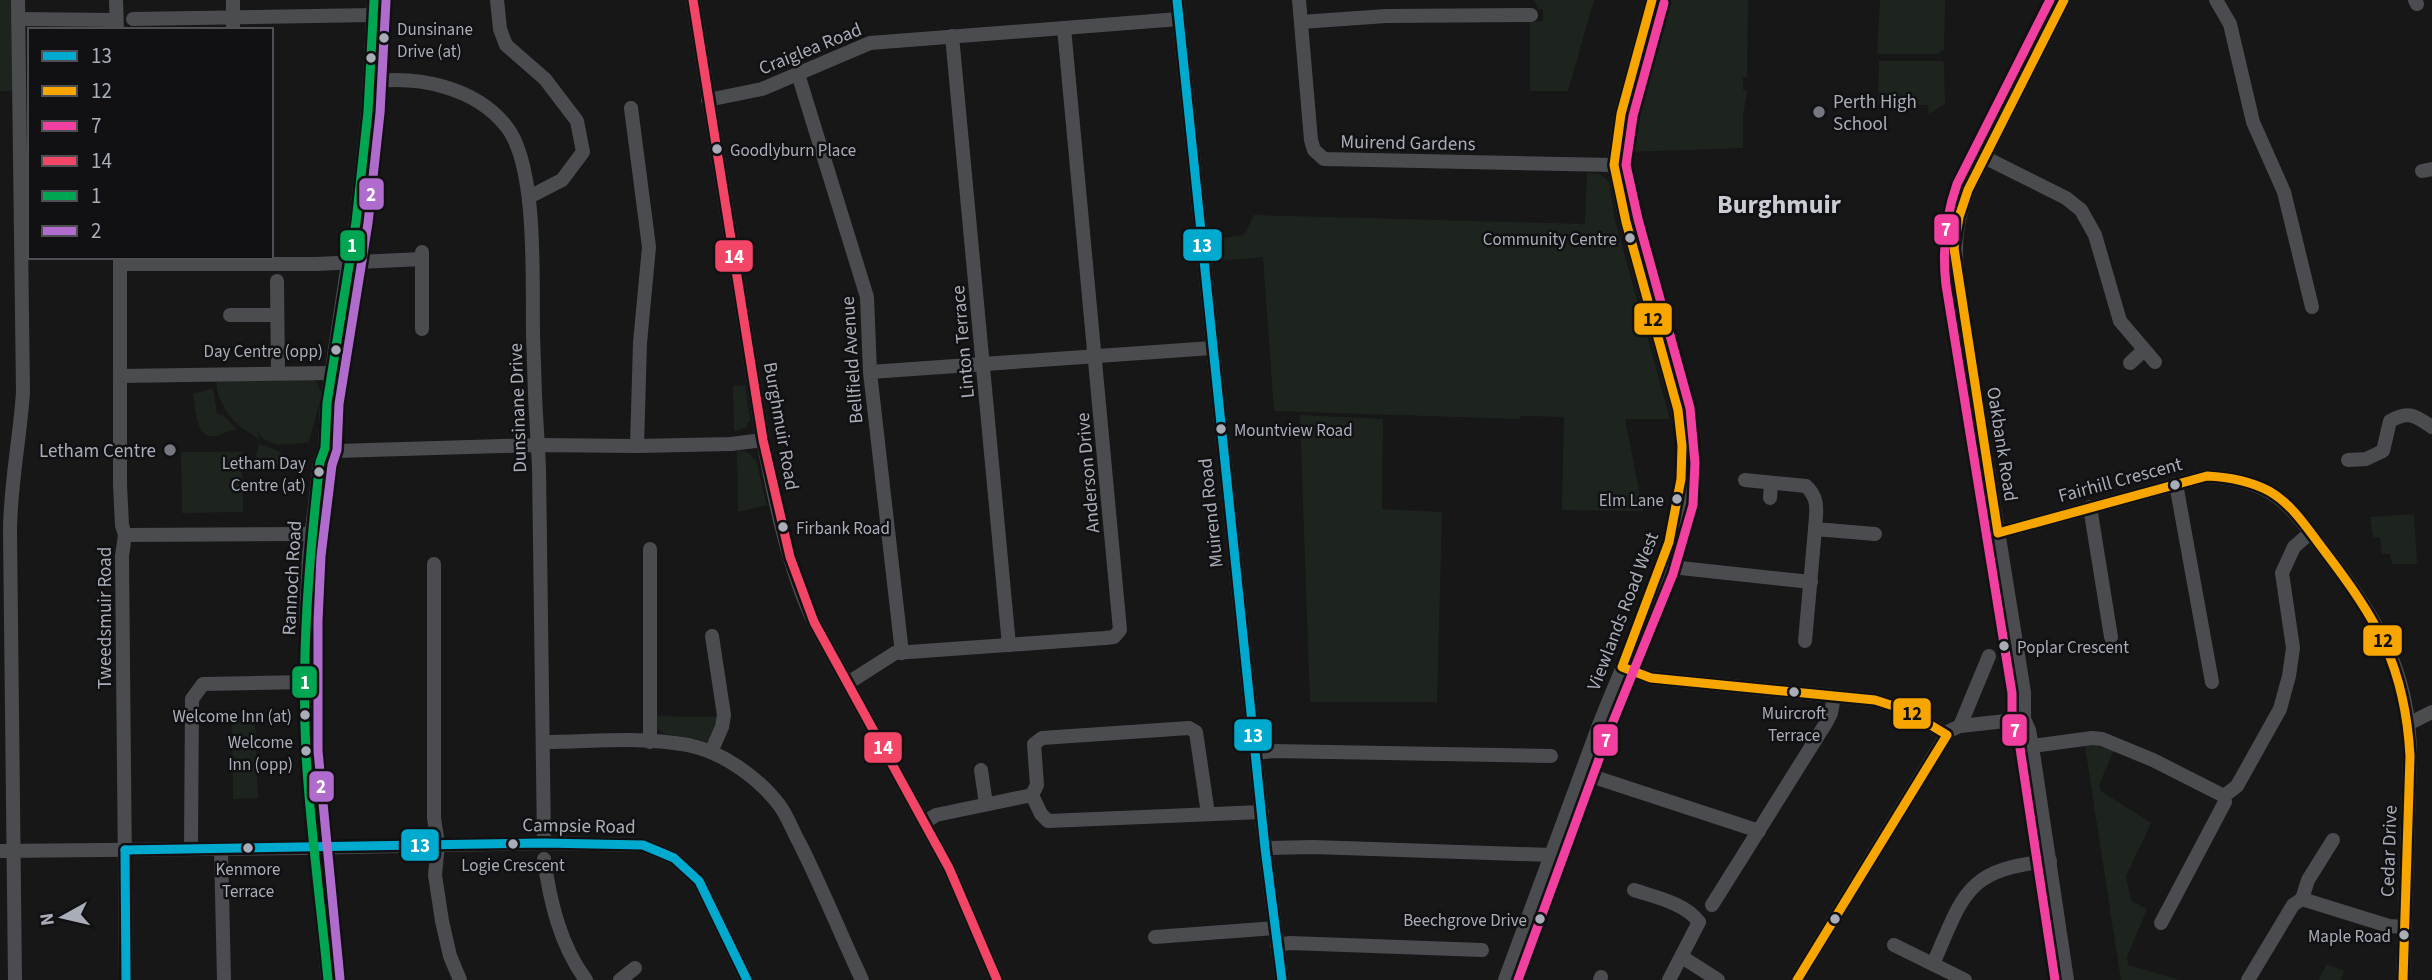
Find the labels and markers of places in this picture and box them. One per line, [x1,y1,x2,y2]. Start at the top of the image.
place label: Dunsinane Drive (at) [397,18,473,64]
marker: Dunsinane Drive (at) [377,31,391,45]
unlabelled marker [364,51,378,65]
place label: Perth High School [1833,89,1917,138]
marker: Perth High School [1811,104,1827,120]
place label: Goodlyburn Place [730,139,856,163]
marker: Goodlyburn Place [710,142,724,156]
place label: Community Centre [1483,228,1617,252]
marker: Community Centre [1623,231,1637,245]
place label: Day Centre (opp) [204,340,323,364]
marker: Day Centre (opp) [329,343,343,357]
place label: Mountview Road [1234,419,1353,443]
marker: Mountview Road [1214,422,1228,436]
place label: Letham Centre [39,438,156,465]
marker: Letham Centre [162,442,178,458]
place label: Letham Day Centre (at) [222,452,306,498]
marker: Letham Day Centre (at) [312,465,326,479]
unlabelled marker [2168,478,2182,492]
place label: Elm Lane [1599,489,1664,513]
marker: Elm Lane [1670,492,1684,506]
place label: Firbank Road [796,517,890,541]
marker: Firbank Road [776,520,790,534]
place label: Poplar Crescent [2017,636,2129,660]
marker: Poplar Crescent [1997,639,2011,653]
marker: Muircroft Terrace [1787,685,1801,699]
place label: Muircroft Terrace [1762,702,1826,748]
place label: Welcome Inn (at) [172,705,292,729]
marker: Welcome Inn (at) [298,708,312,722]
place label: Welcome Inn (opp) [228,731,293,777]
marker: Welcome Inn (opp) [299,744,313,758]
marker: Logie Crescent [506,837,520,851]
marker: Kenmore Terrace [241,841,255,855]
place label: Logie Crescent [461,854,565,878]
place label: Kenmore Terrace [216,858,280,904]
place label: Beechgrove Drive [1403,909,1527,933]
marker: Beechgrove Drive [1533,912,1547,926]
unlabelled marker [1828,912,1842,926]
place label: Maple Road [2308,925,2391,949]
marker: Maple Road [2397,928,2411,942]

